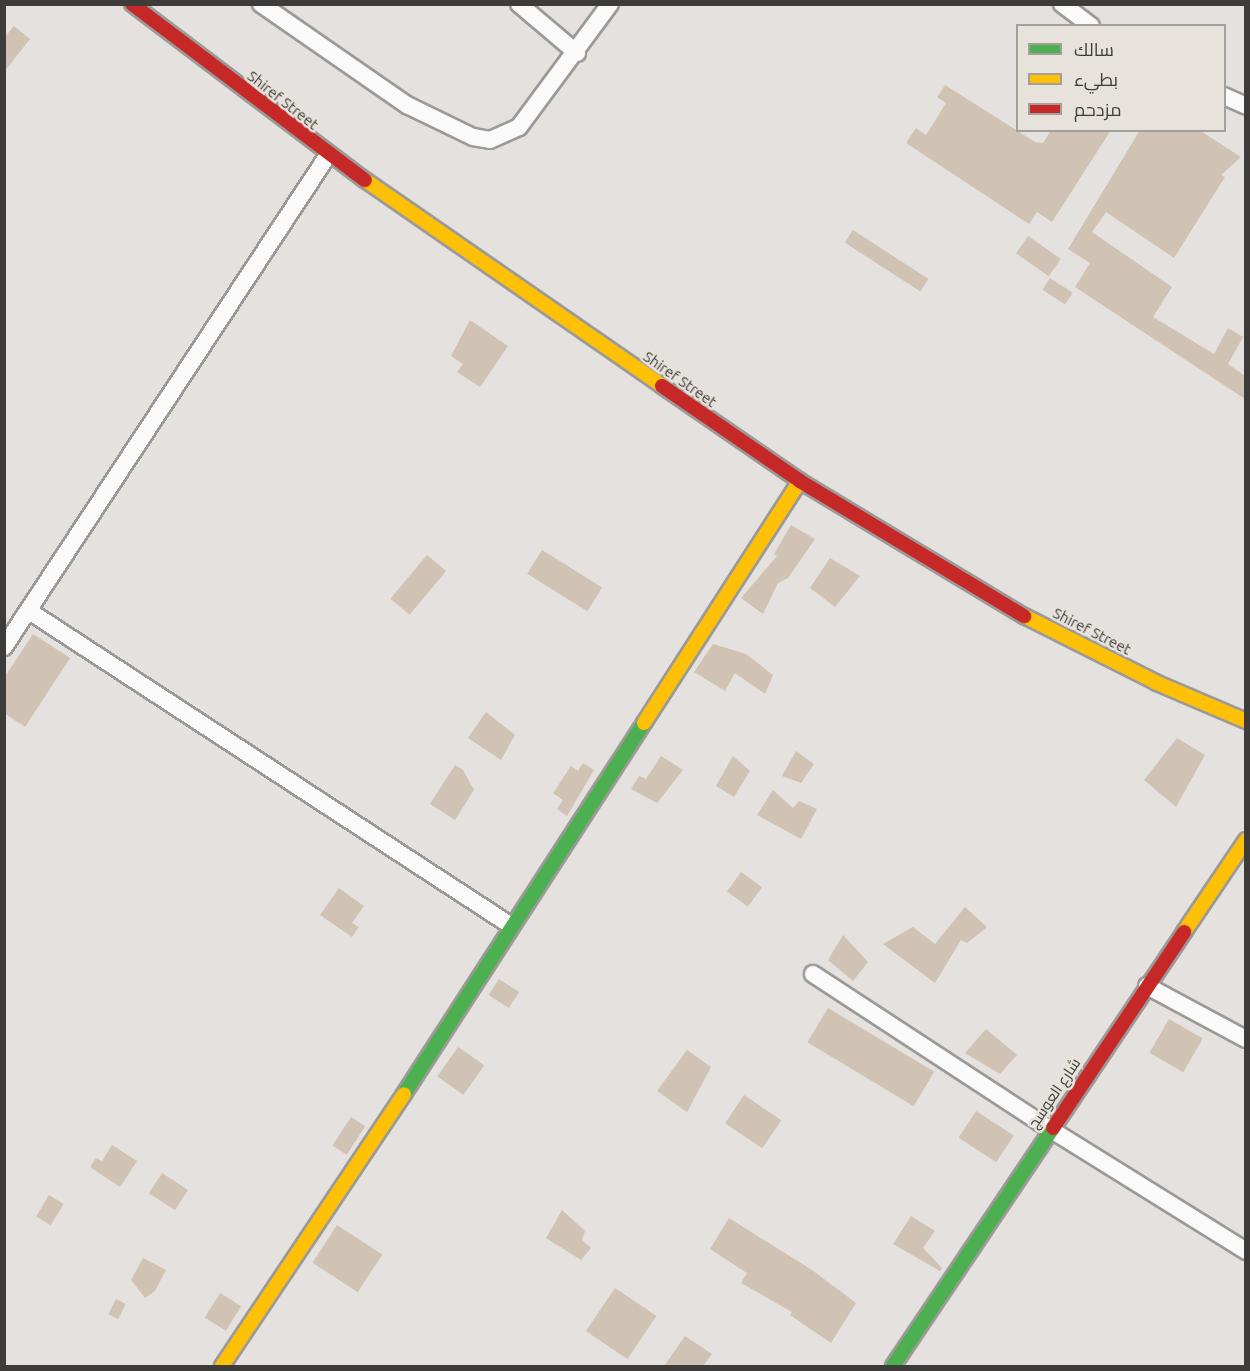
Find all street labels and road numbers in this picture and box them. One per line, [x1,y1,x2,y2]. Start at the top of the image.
street label: Shiref Street [244,67,322,133]
street label: Shiref Street [640,347,720,411]
street label: Shiref Street [1050,604,1134,658]
street label: شارع العوسج [1024,1055,1084,1131]

